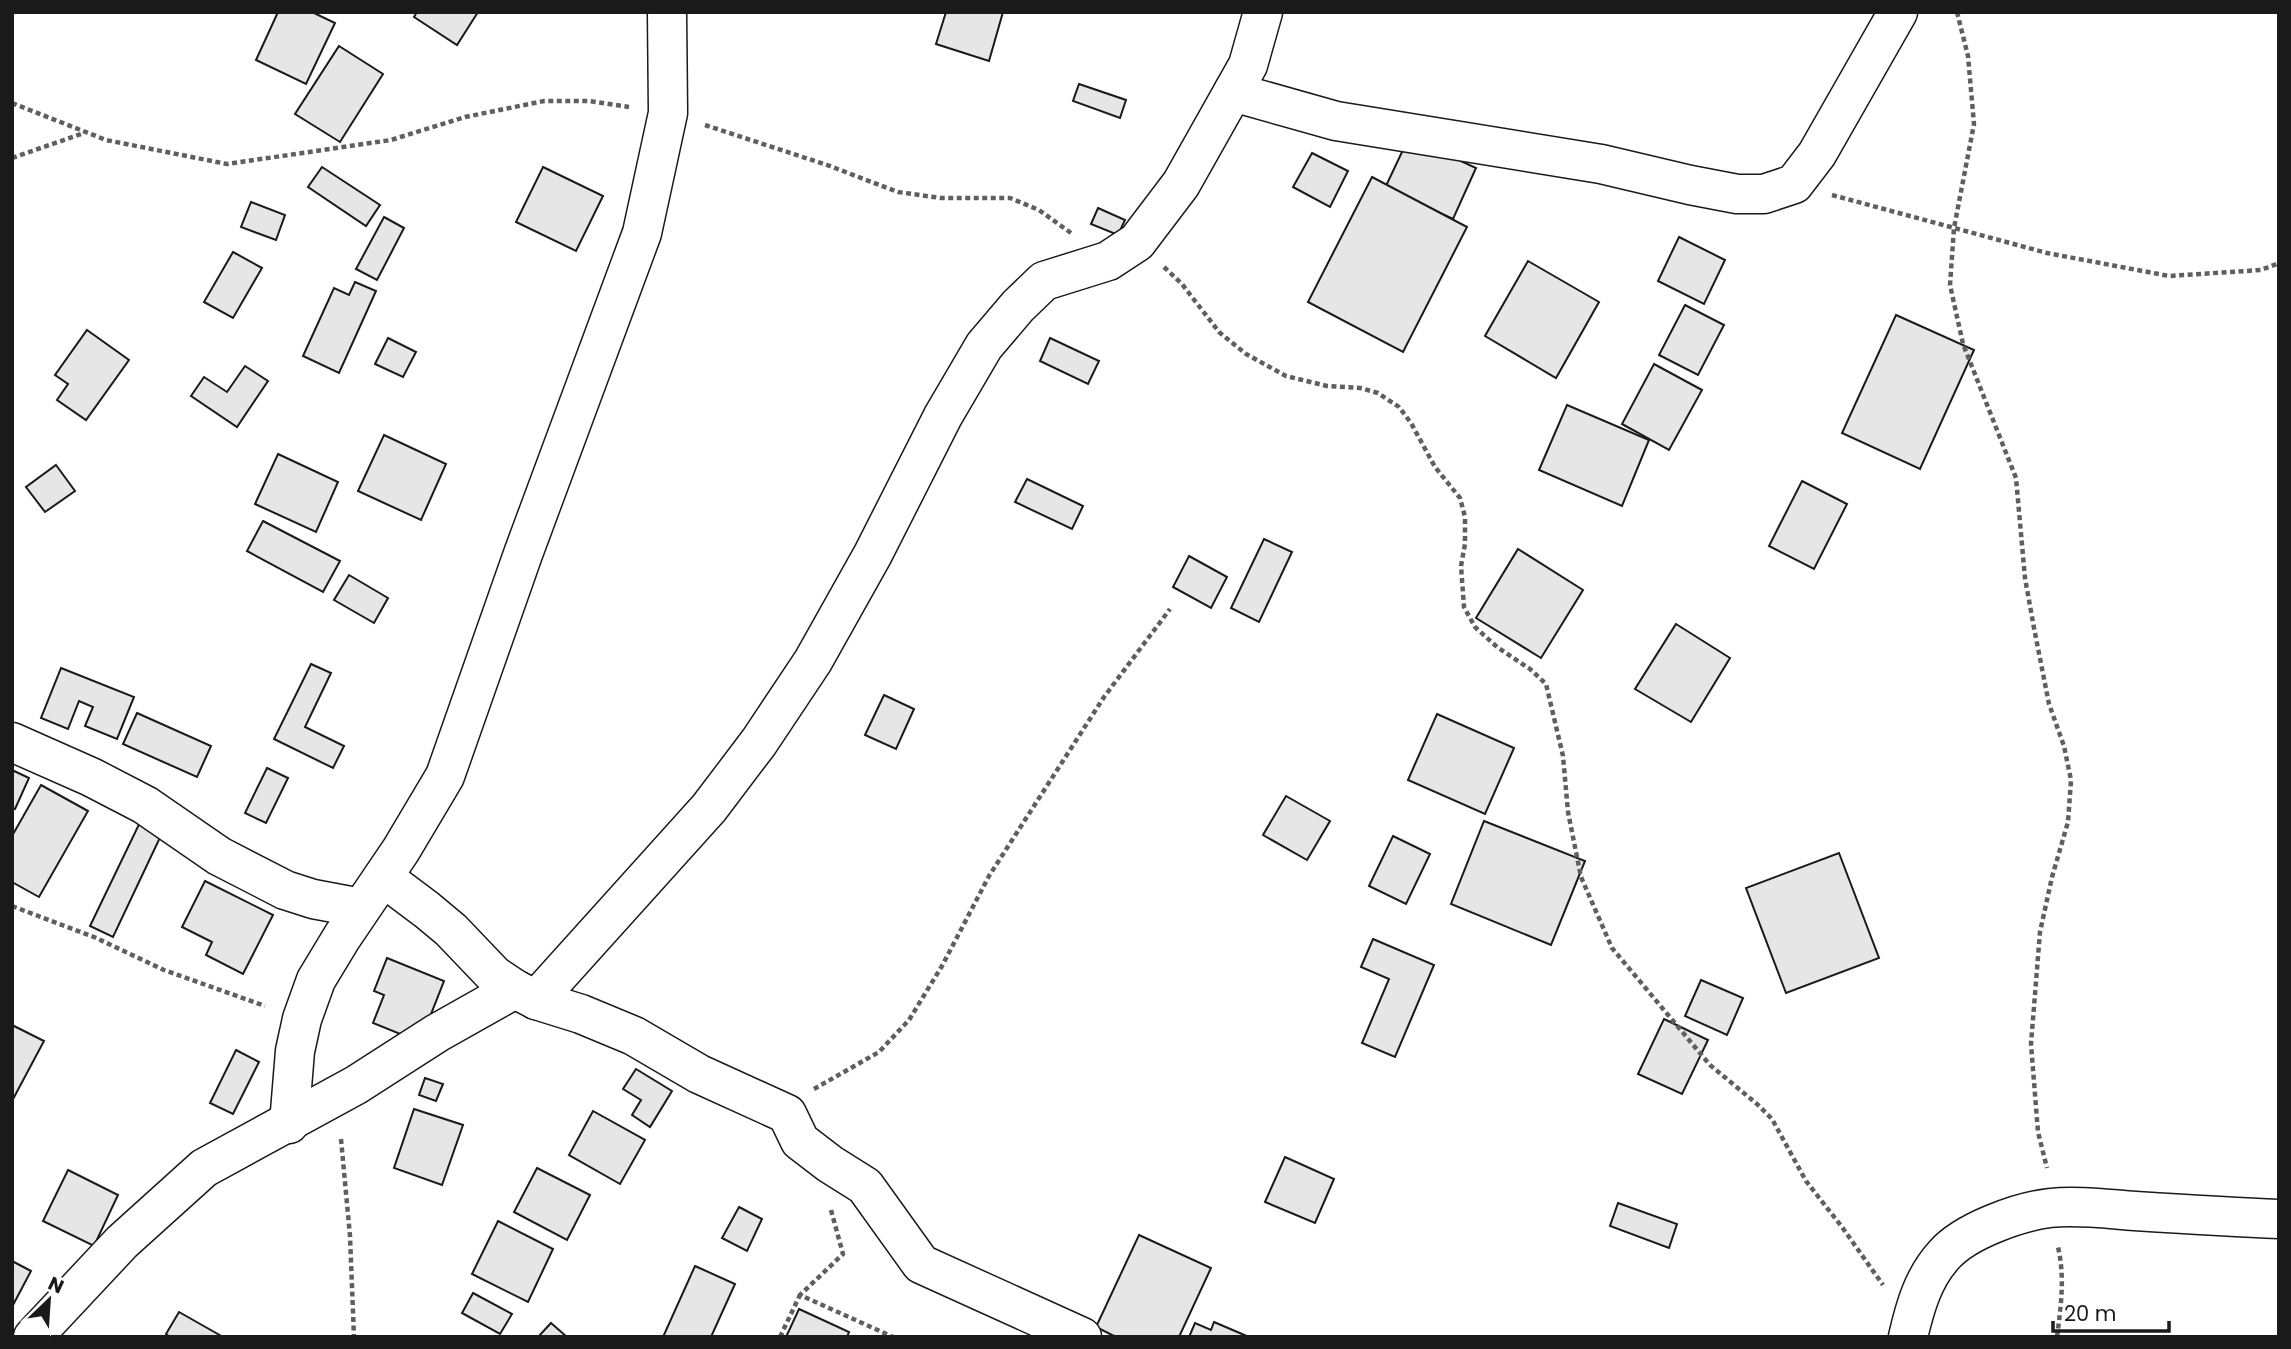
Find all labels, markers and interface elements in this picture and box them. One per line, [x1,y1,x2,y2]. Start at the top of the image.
north arrow [14,1265,84,1335]
text: N [44,1270,68,1300]
scale bar [2053,1290,2168,1334]
text: 20 m [2064,1299,2117,1328]

